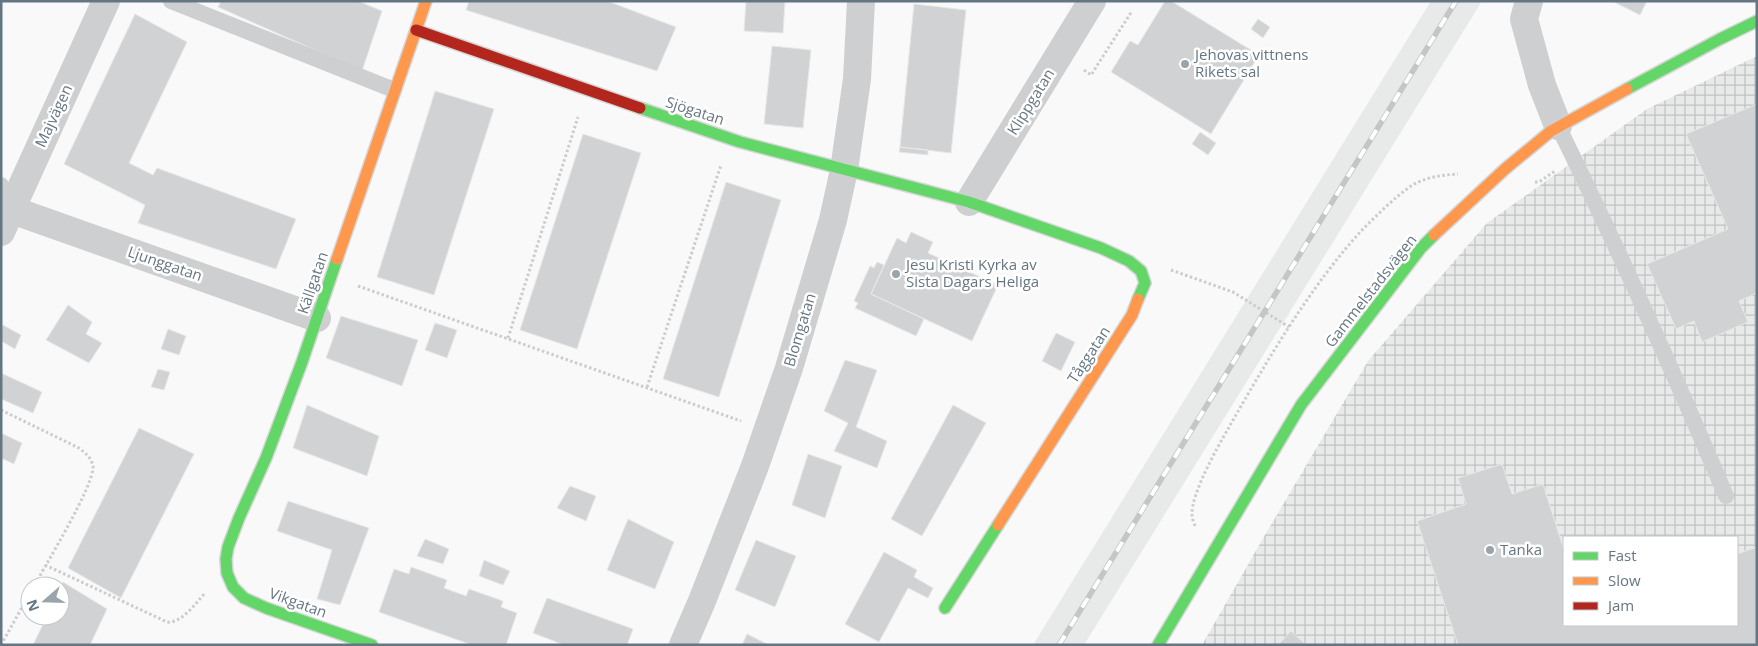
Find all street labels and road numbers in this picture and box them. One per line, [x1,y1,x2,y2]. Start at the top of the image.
street label: Klippgatan [1002,65,1058,138]
street label: Majvägen [30,81,76,150]
street label: Sjögatan [663,91,727,129]
street label: Gammelstadsvägen [1320,230,1421,351]
street label: Ljunggatan [125,241,205,285]
street label: Källgatan [292,249,332,316]
street label: Blomgatan [778,291,820,369]
street label: Tåggatan [1062,322,1114,387]
street label: Vikgatan [267,582,330,622]

